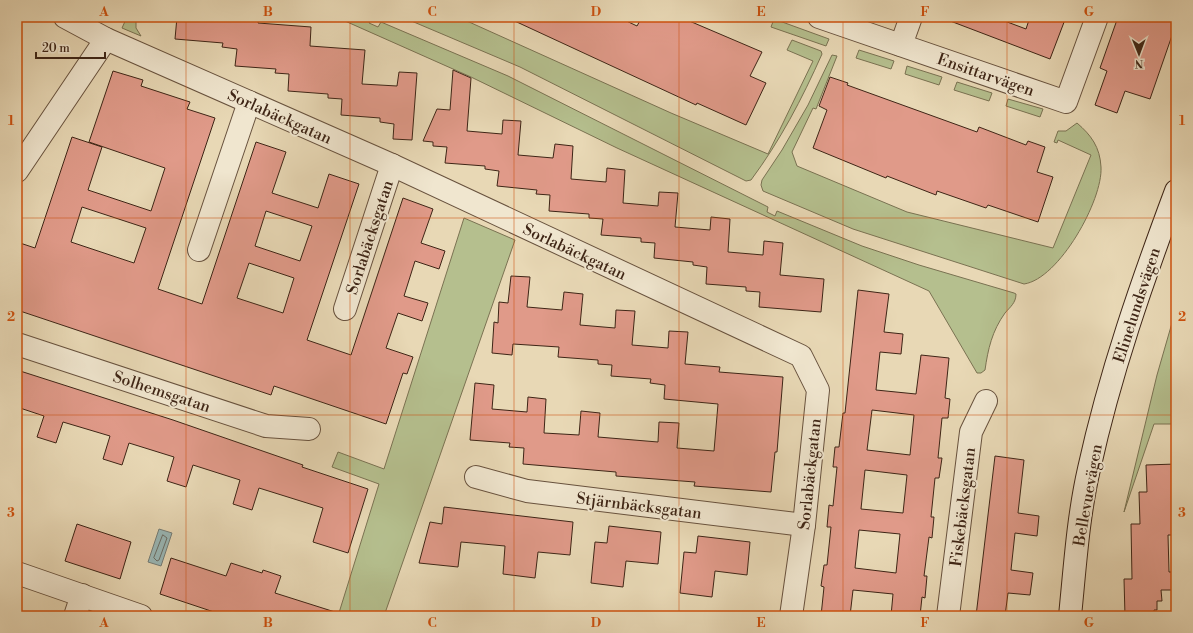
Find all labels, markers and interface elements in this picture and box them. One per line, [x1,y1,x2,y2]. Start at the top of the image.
text: A [98,4,109,20]
text: B [263,4,273,20]
text: C [427,4,437,20]
text: D [591,4,601,20]
text: E [756,4,766,20]
text: F [920,4,930,20]
text: G [1084,4,1095,20]
scale bar [36,34,105,60]
north arrow [1119,34,1159,74]
text: 20 m [42,41,70,56]
street label: Ensittarvägen [934,49,1037,101]
text: N [1134,56,1144,70]
street label: Sorlabäckgatan [224,85,335,149]
text: 1 [8,113,15,129]
text: 1 [1179,113,1186,129]
street label: Sorlabäcksgatan [342,177,398,297]
street label: Sorlabäckgatan [520,219,630,285]
street label: Elinelundsvägen [1109,245,1165,366]
text: 2 [7,309,15,325]
text: 2 [1178,309,1186,325]
street label: Solhemsgatan [110,367,213,417]
street label: Sorlabäckgatan [794,417,826,531]
street label: Bellevuevägen [1069,442,1107,549]
street label: Fiskebäcksgatan [946,446,980,568]
street label: Stjärnbäcksgatan [575,488,703,524]
text: 3 [7,505,15,521]
text: 3 [1178,505,1186,521]
text: A [98,615,109,631]
text: B [263,615,273,631]
text: C [427,615,437,631]
text: D [591,615,601,631]
text: E [756,615,766,631]
text: F [920,615,930,631]
text: G [1084,615,1095,631]

